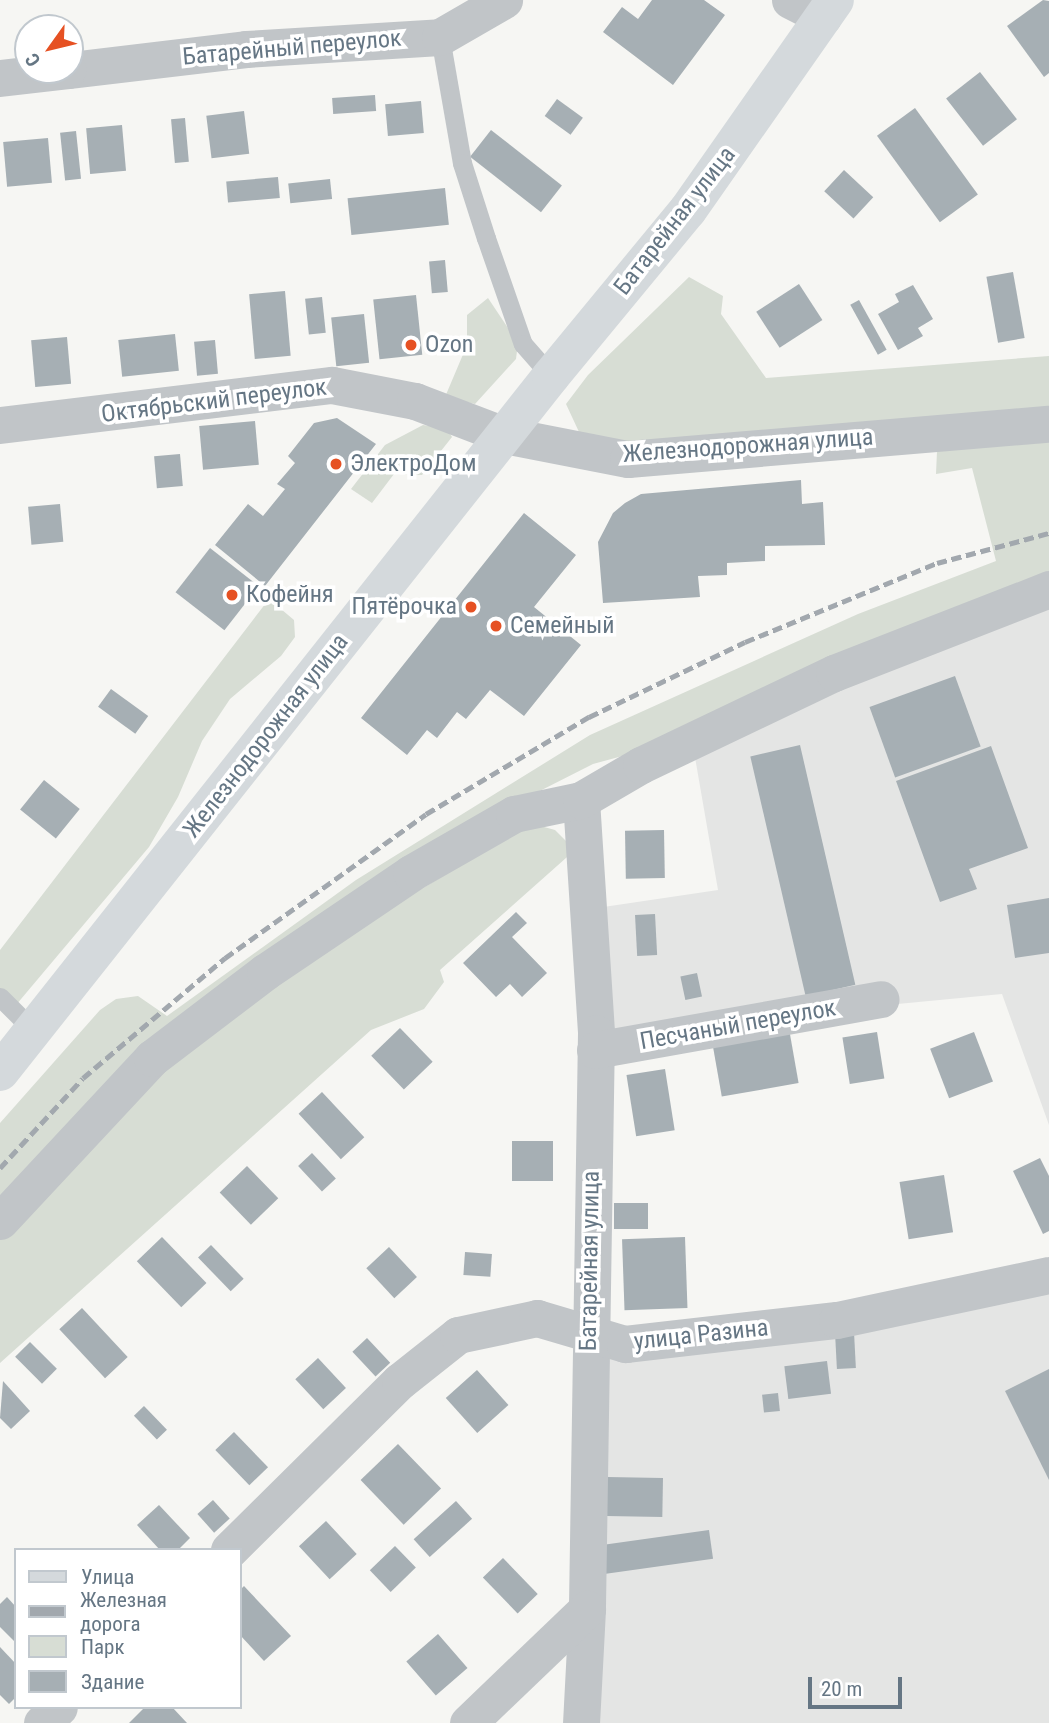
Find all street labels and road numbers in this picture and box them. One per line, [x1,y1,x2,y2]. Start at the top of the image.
street label: Батарейный переулок [181,24,403,72]
street label: Батарейная улица [608,141,742,301]
street label: Октябрьский переулок [100,373,328,429]
street label: Железнодорожная улица [622,423,874,469]
street label: Железнодорожная улица [177,628,355,844]
street label: Песчаный переулок [638,994,838,1056]
street label: Батарейная улица [574,1171,606,1351]
street label: улица Разина [632,1314,770,1356]

